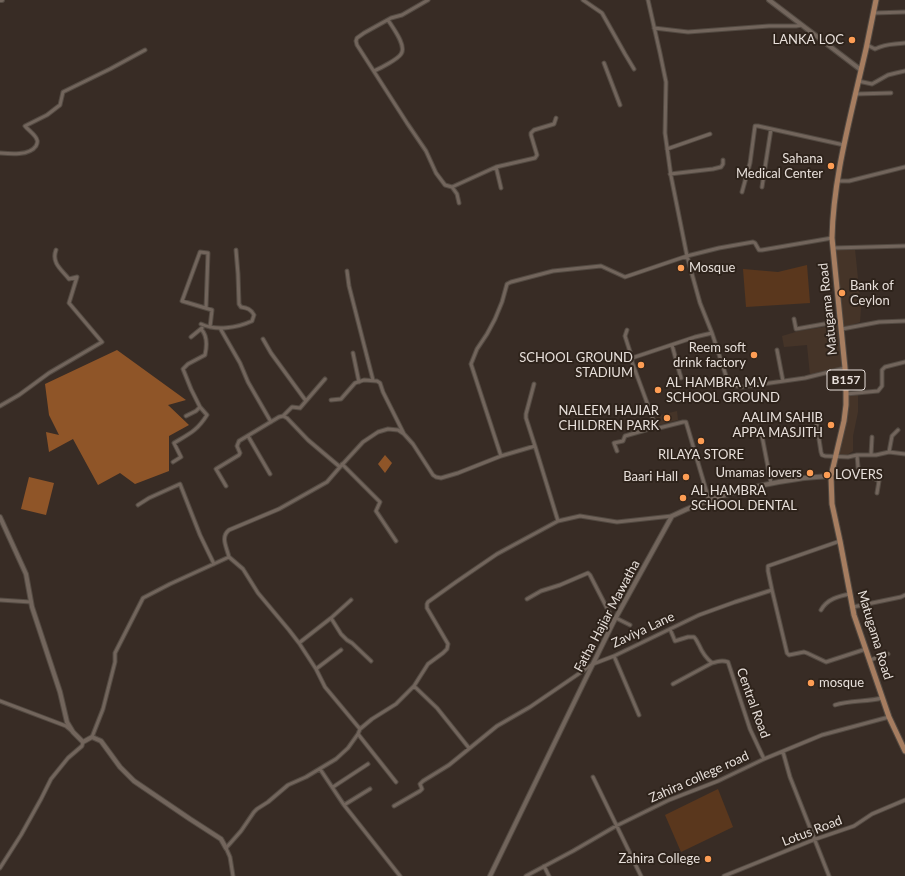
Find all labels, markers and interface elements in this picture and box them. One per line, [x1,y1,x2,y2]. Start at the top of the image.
place label: LANKA LOC [773,32,844,48]
marker: LANKA LOC [847,35,857,45]
place label: Sahana Medical Center [736,151,823,182]
marker: Sahana Medical Center [826,161,836,171]
place label: Mosque [689,260,735,276]
street label: Matugama Road [815,262,841,356]
marker: Mosque [676,263,686,273]
place label: Bank of Ceylon [850,278,894,309]
marker: Bank of Ceylon [837,288,847,298]
place label: Reem soft drink factory [673,340,746,371]
place label: SCHOOL GROUND STADIUM [519,350,633,381]
marker: Reem soft drink factory [749,350,759,360]
marker: SCHOOL GROUND STADIUM [636,360,646,370]
road number: B157 [827,370,865,390]
place label: AL HAMBRA M.V SCHOOL GROUND [666,375,780,406]
marker: AL HAMBRA M.V SCHOOL GROUND [653,385,663,395]
place label: NALEEM HAJIAR CHILDREN PARK [558,403,659,434]
place label: AALIM SAHIB APPA MASJITH [732,410,823,441]
marker: NALEEM HAJIAR CHILDREN PARK [662,413,672,423]
marker: AALIM SAHIB APPA MASJITH [826,420,836,430]
marker: RILAYA STORE [696,436,706,446]
place label: RILAYA STORE [658,447,744,463]
place label: Umamas lovers [715,465,802,481]
place label: LOVERS [835,467,883,483]
marker: Umamas lovers [805,468,815,478]
place label: Baari Hall [623,469,678,485]
marker: LOVERS [822,470,832,480]
marker: Baari Hall [681,472,691,482]
place label: AL HAMBRA SCHOOL DENTAL [691,483,797,514]
marker: AL HAMBRA SCHOOL DENTAL [678,493,688,503]
street label: Fatha Hajiar Mawatha [571,557,643,675]
street label: Matugama Road [854,588,896,682]
street label: Zaviya Lane [609,609,677,651]
street label: Central Road [733,666,773,740]
place label: mosque [819,675,864,691]
marker: mosque [806,678,816,688]
street label: Zahira college road [647,748,751,806]
street label: Lotus Road [780,812,844,850]
place label: Zahira College [619,851,700,867]
marker: Zahira College [703,854,713,864]

